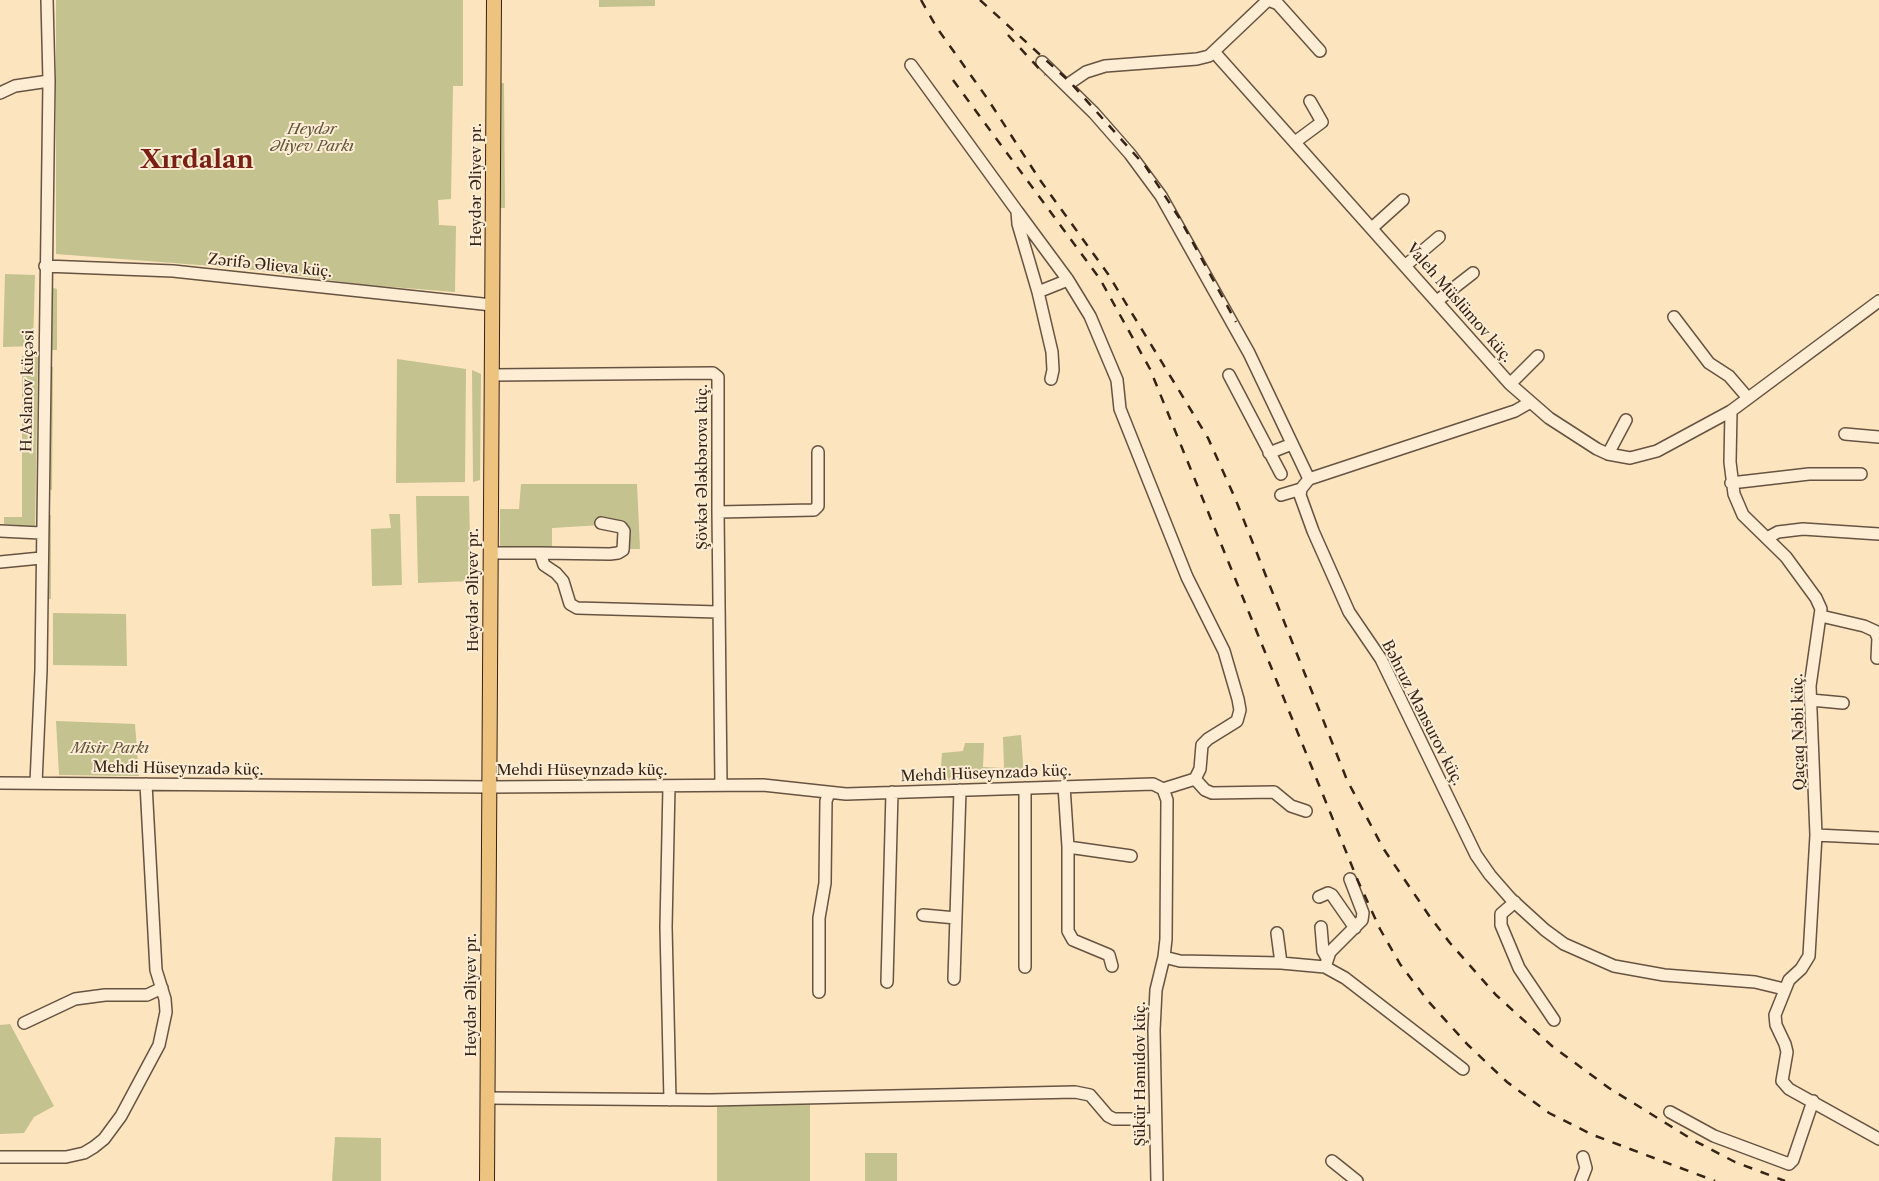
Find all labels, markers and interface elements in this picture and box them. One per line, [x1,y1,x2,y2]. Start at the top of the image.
park label: Heydər Əliyev Parkı [270,121,354,156]
street label: Heydər Əliyev pr. [468,123,486,247]
district label: Xırdalan [140,146,254,176]
street label: Valeh Müslümov küç. [1402,240,1516,366]
street label: Zərifə Əlieva küç. [207,251,333,281]
street label: H.Aslanov küçəsi [18,330,38,452]
street label: Şövkət Ələkbərova küç. [694,384,712,550]
street label: Heydər Əliyev pr. [465,528,483,652]
street label: Bəhruz Mənsurov küç. [1377,637,1467,789]
street label: Qaçaq Nəbi küç. [1789,673,1809,791]
park label: Misir Parkı [71,740,149,758]
street label: Mehdi Hüseynzadə küç. [92,759,264,779]
street label: Mehdi Hüseynzadə küç. [496,762,668,780]
street label: Mehdi Hüseynzadə küç. [900,762,1072,786]
street label: Heydər Əliyev pr. [463,933,481,1057]
street label: Şükür Həmidov küç. [1132,1001,1150,1147]

